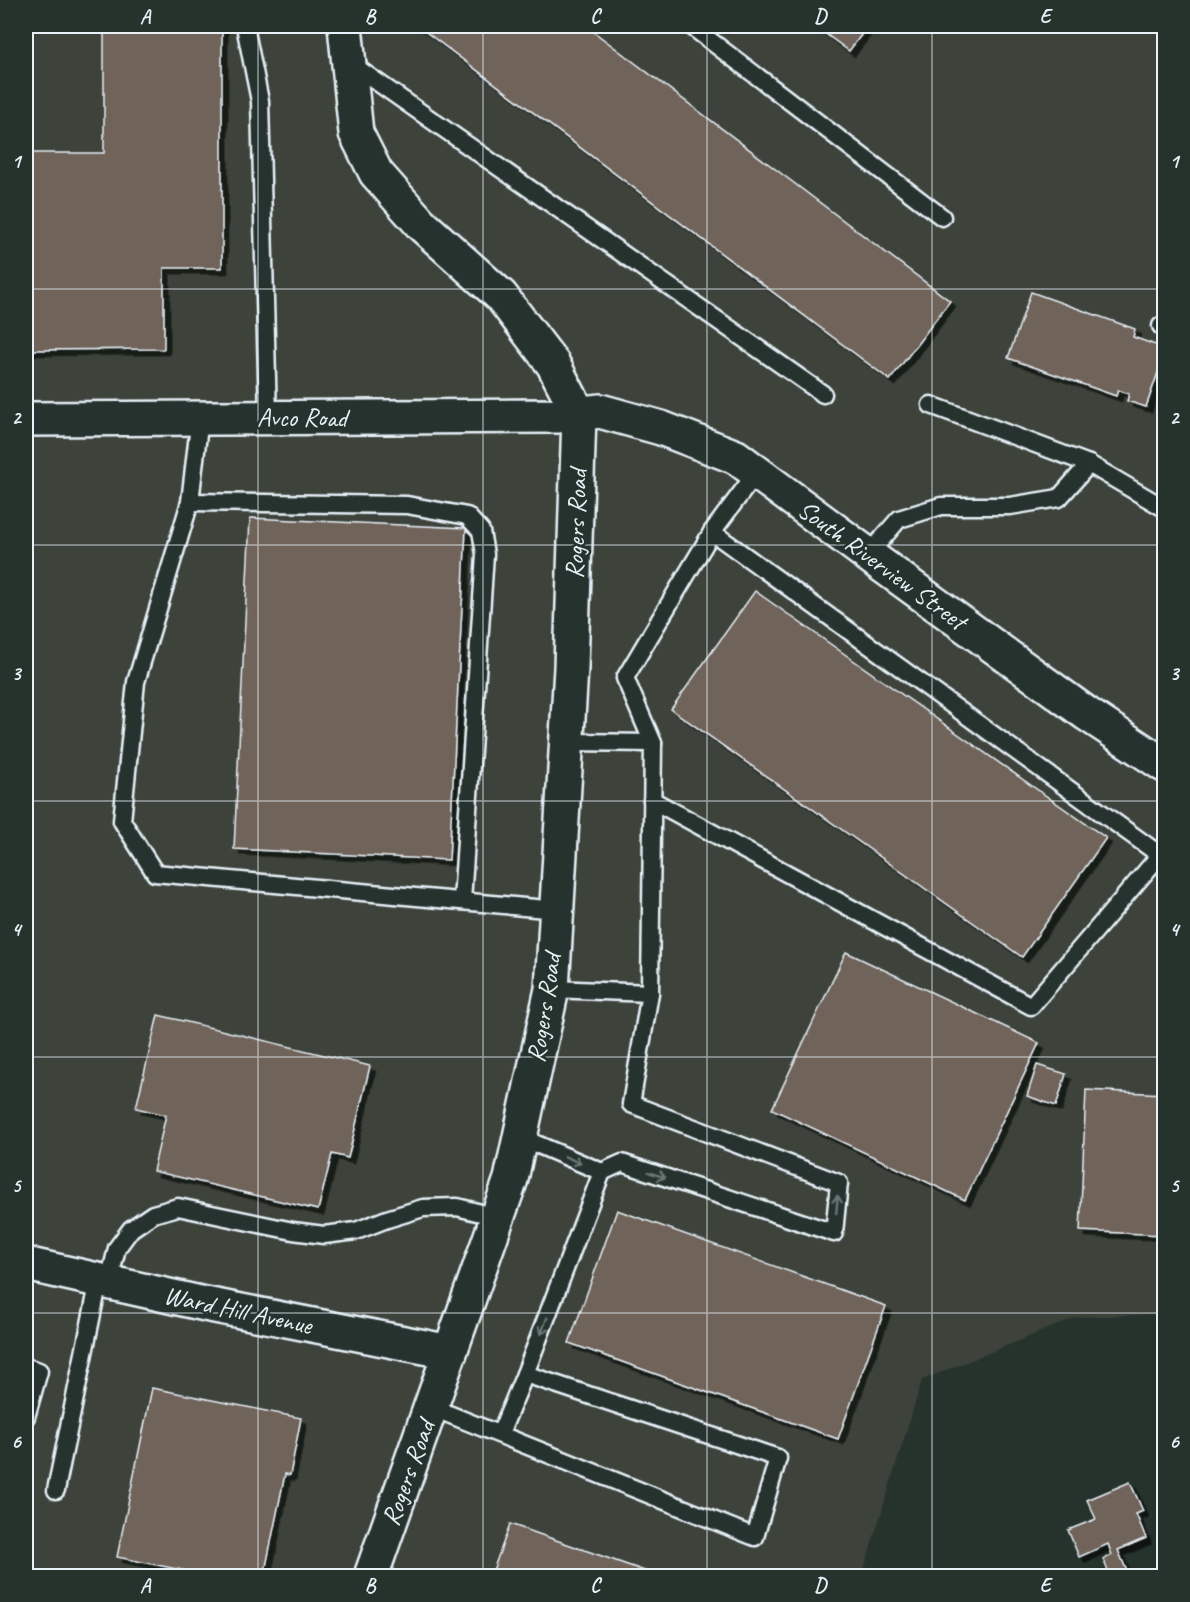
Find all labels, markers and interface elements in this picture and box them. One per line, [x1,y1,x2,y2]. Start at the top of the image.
text: A [140,4,152,29]
text: B [365,4,377,29]
text: C [590,4,602,29]
text: D [814,4,828,29]
text: E [1040,4,1054,29]
text: 1 [12,149,23,174]
text: 1 [1170,149,1181,174]
street label: Avco Road [257,401,351,434]
text: 2 [12,405,23,430]
text: 2 [1170,405,1181,430]
street label: Rogers Road [558,465,595,579]
street label: South Riverview Street [791,493,975,639]
text: 3 [12,661,23,686]
text: 3 [1170,661,1181,686]
text: 4 [12,917,24,942]
text: 4 [1170,917,1182,942]
street label: Rogers Road [519,948,569,1065]
one-way arrow [564,1155,582,1166]
one-way arrow [647,1170,666,1181]
text: 5 [12,1173,23,1198]
text: 5 [1170,1173,1181,1198]
one-way arrow [832,1195,843,1215]
street label: Ward Hill Avenue [161,1278,317,1342]
one-way arrow [537,1316,548,1335]
street label: Rogers Road [374,1412,444,1530]
text: 6 [11,1429,22,1454]
text: 6 [1169,1429,1180,1454]
text: A [140,1573,152,1598]
text: B [365,1573,377,1598]
text: C [590,1573,602,1598]
text: D [814,1573,828,1598]
text: E [1040,1573,1054,1598]

